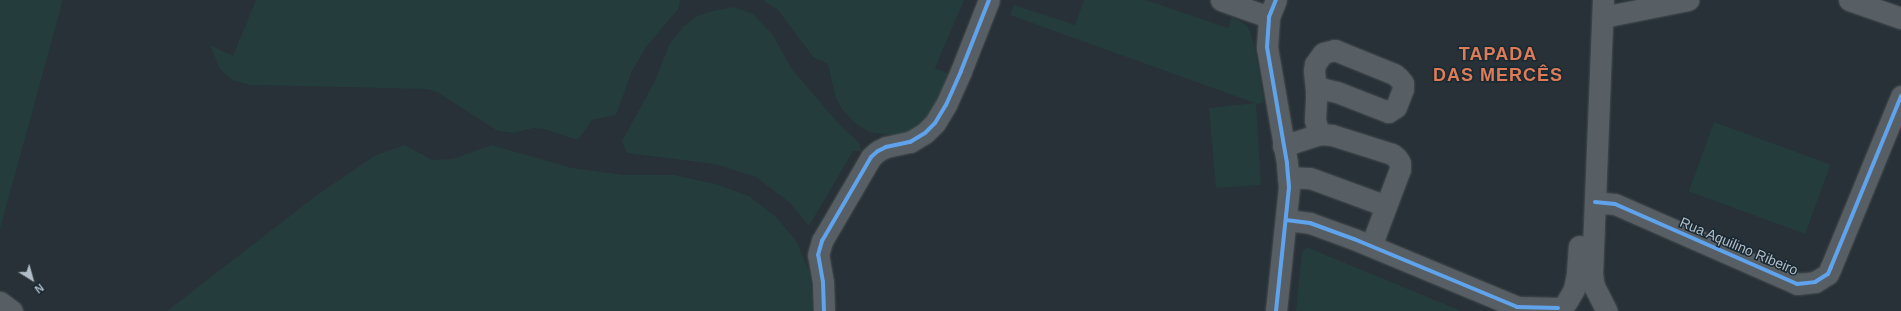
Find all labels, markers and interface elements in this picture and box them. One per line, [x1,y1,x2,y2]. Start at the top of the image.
district label: TAPADA DAS MERCÊS [1433,44,1563,86]
street label: Rua Aquilino Ribeiro [1677,213,1801,279]
north arrow [12,259,52,299]
text: N [32,281,46,296]

